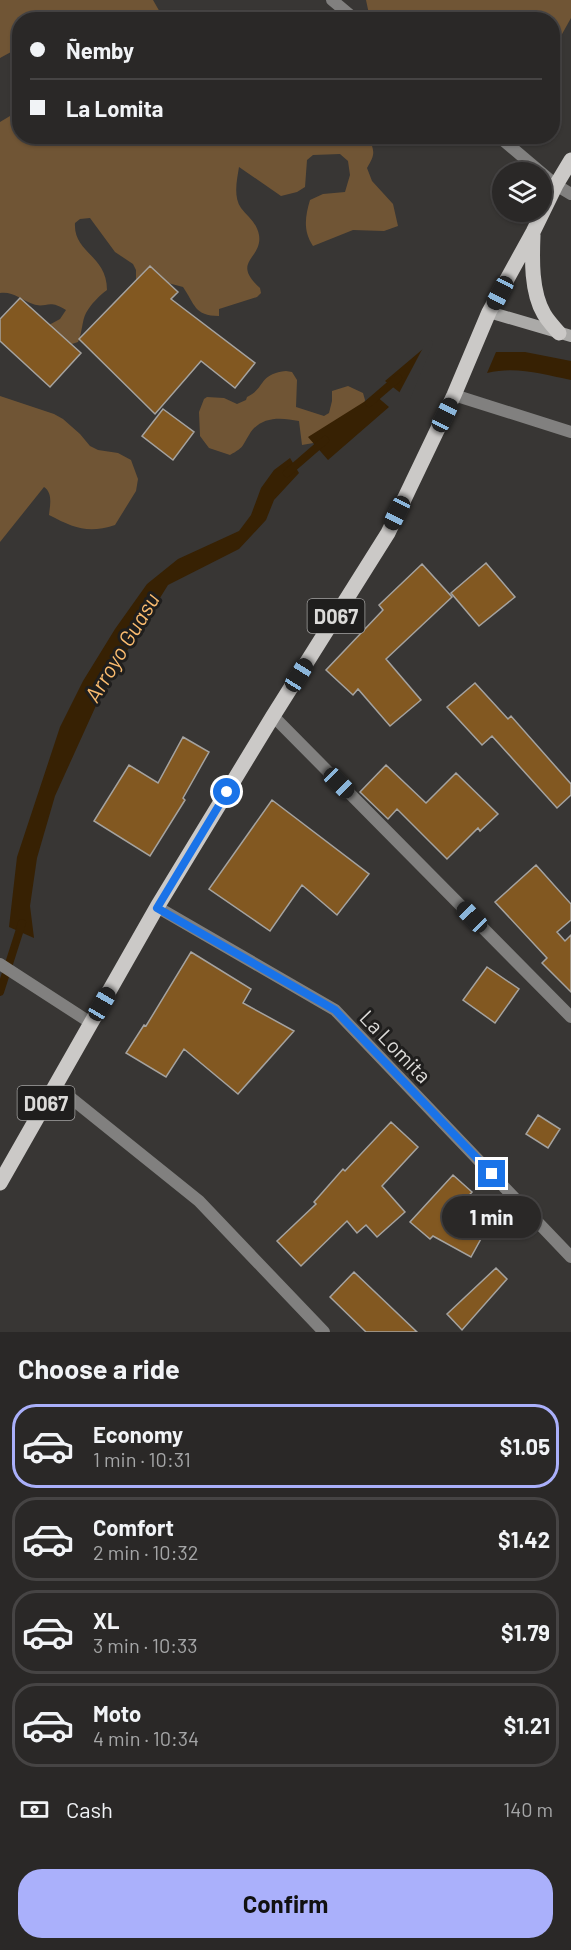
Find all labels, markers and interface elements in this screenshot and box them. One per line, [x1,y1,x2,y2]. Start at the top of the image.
text: Ñemby [66,37,134,63]
text: La Lomita [66,95,163,121]
map controls [492,162,552,222]
button: layers [492,162,552,222]
car [484,273,516,313]
car [429,395,461,435]
car [381,493,413,533]
water label: Arroyo Guasu [78,588,164,706]
road number: D067 [308,599,364,633]
car [282,655,316,695]
car [320,764,358,802]
route start [213,778,240,805]
car [453,898,491,936]
car [85,984,119,1024]
street label: La Lomita [355,1004,437,1088]
road number: D067 [18,1086,74,1120]
route end [478,1160,505,1187]
callout: 1 min [442,1195,542,1237]
text: 1 min [470,1205,513,1229]
text: Choose a ride [18,1352,180,1384]
icon: car [21,1419,75,1473]
text: Economy [93,1421,183,1447]
text: $1.05 [500,1433,550,1459]
text: 1 min · 10:31 [93,1447,191,1471]
icon: car [21,1512,75,1566]
text: Comfort [93,1514,174,1540]
text: $1.42 [498,1526,550,1552]
text: 2 min · 10:32 [93,1540,198,1564]
icon: car [21,1605,75,1659]
text: XL [93,1607,119,1633]
text: $1.79 [501,1619,550,1645]
text: 3 min · 10:33 [93,1633,198,1657]
icon: car [21,1698,75,1752]
text: Moto [93,1700,141,1726]
text: $1.21 [504,1712,550,1738]
text: 4 min · 10:34 [93,1726,199,1750]
icon: cash [18,1793,51,1826]
text: Cash [66,1796,113,1822]
text: 140 m [503,1797,553,1821]
button: Confirm [18,1869,553,1938]

